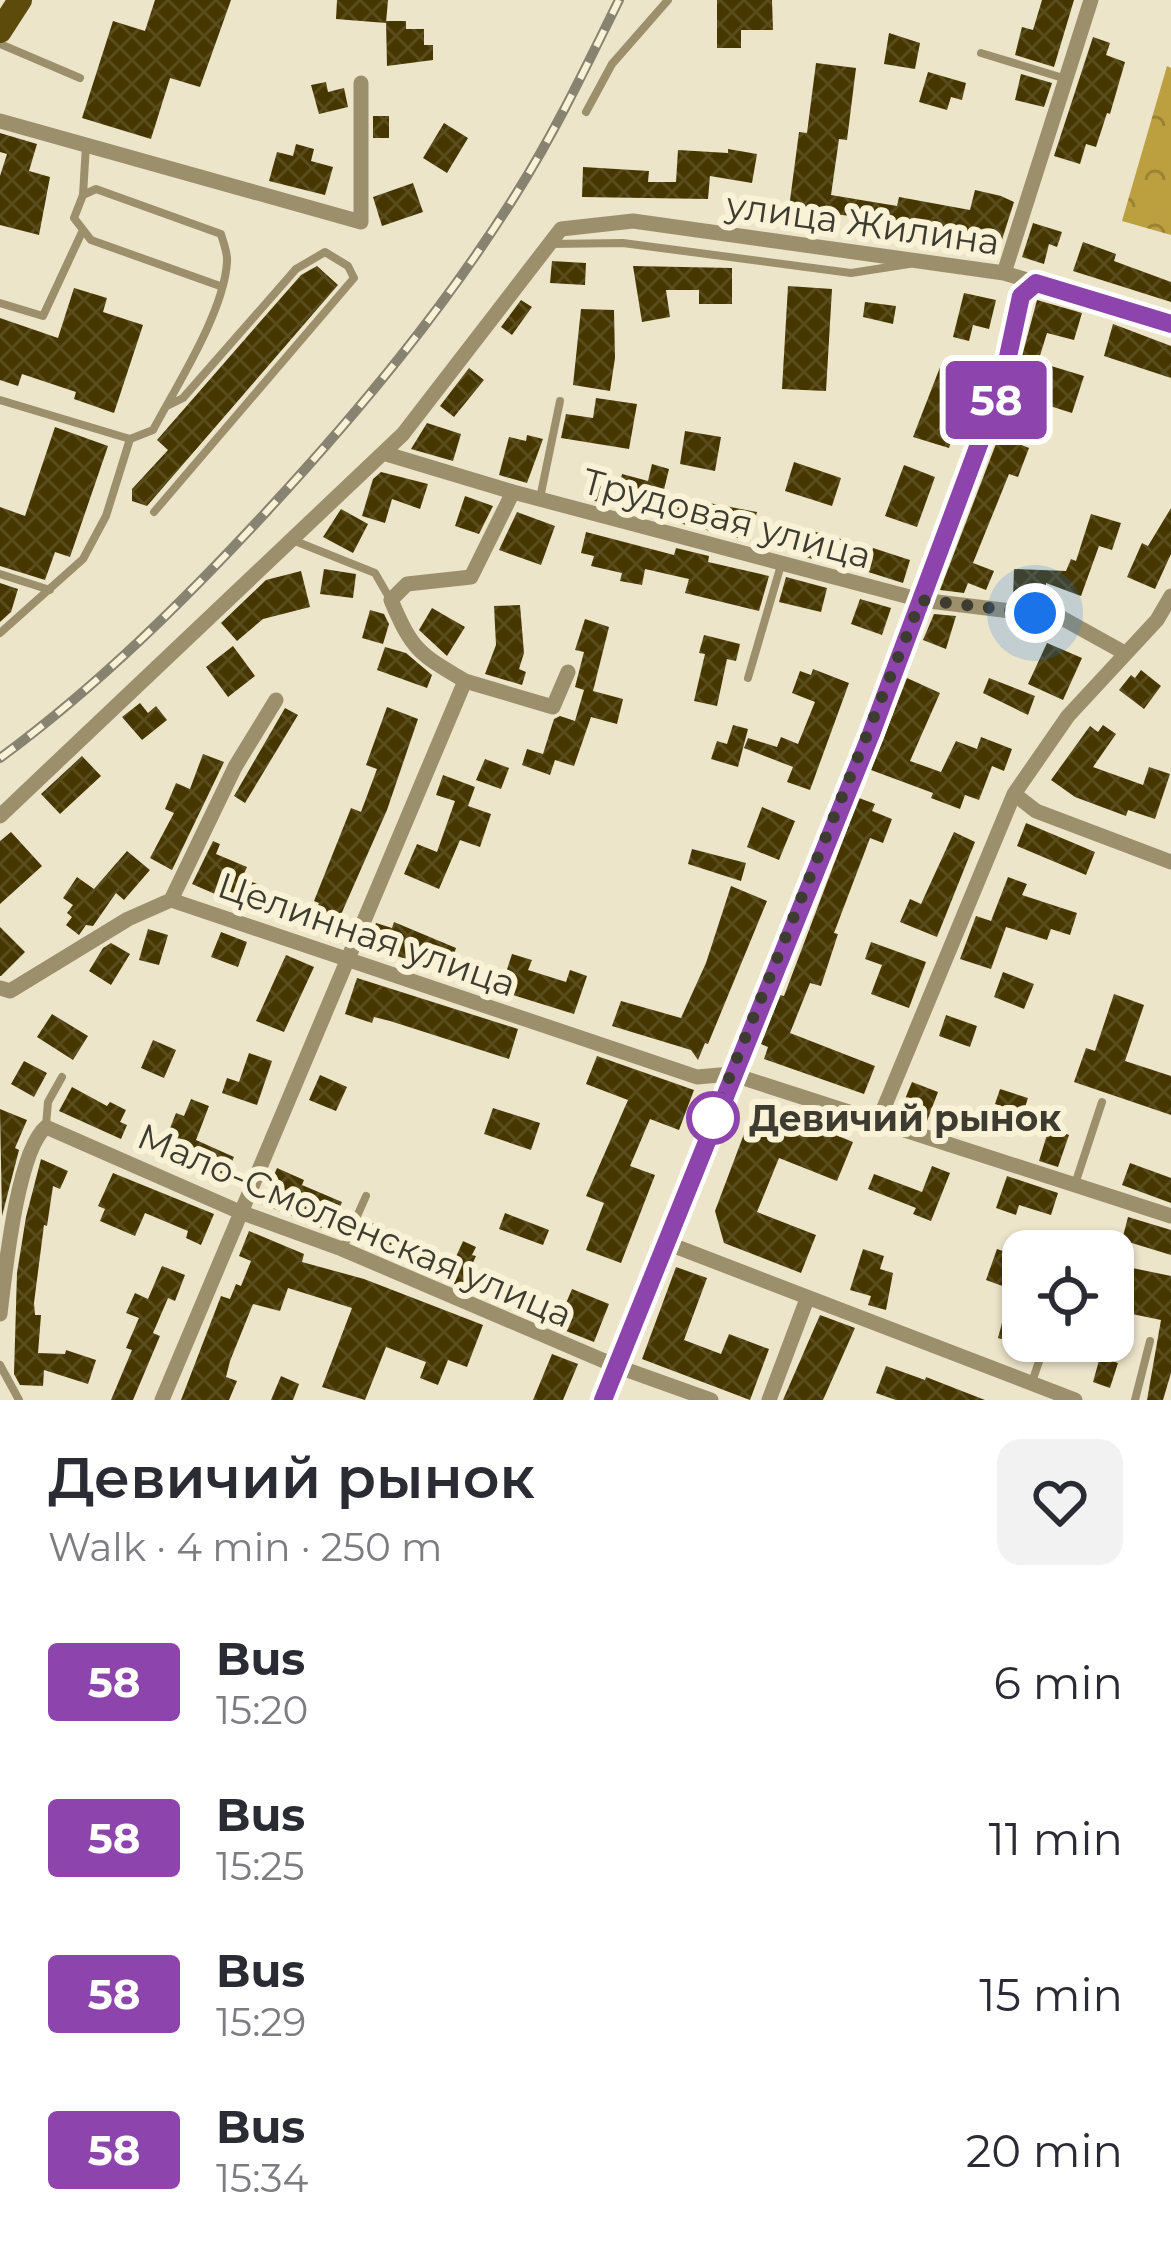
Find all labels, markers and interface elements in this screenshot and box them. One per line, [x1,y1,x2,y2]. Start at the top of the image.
street label: улица Жилина [723,182,1002,264]
line badge: 58 [942,361,1050,439]
text: 58 [970,374,1022,426]
street label: Трудовая улица [578,458,876,578]
your location [1005,583,1065,643]
street label: Целинная улица [212,862,522,1006]
marker: Девичий рынок [688,1093,738,1143]
place label: Девичий рынок [749,1096,1062,1140]
street label: Мало-Смоленская улица [131,1113,579,1337]
map controls [1002,1230,1134,1362]
button: locate [1002,1230,1134,1362]
button: heart [997,1439,1123,1565]
text: Девичий рынок [48,1443,535,1512]
text: Walk · 4 min · 250 m [48,1523,442,1571]
text: Bus [216,1631,305,1686]
text: 6 min [994,1655,1123,1710]
text: 58 [88,1656,140,1708]
text: 15:20 [216,1686,308,1734]
text: Bus [216,1787,305,1842]
text: 11 min [988,1811,1123,1866]
text: 58 [88,1812,140,1864]
text: 15:25 [216,1842,305,1890]
text: Bus [216,1943,305,1998]
text: 15 min [979,1967,1123,2022]
text: 58 [88,1968,140,2020]
text: 15:29 [216,1998,306,2046]
text: Bus [216,2099,305,2154]
text: 20 min [966,2123,1123,2178]
text: 58 [88,2124,140,2176]
text: 15:34 [216,2154,308,2202]

